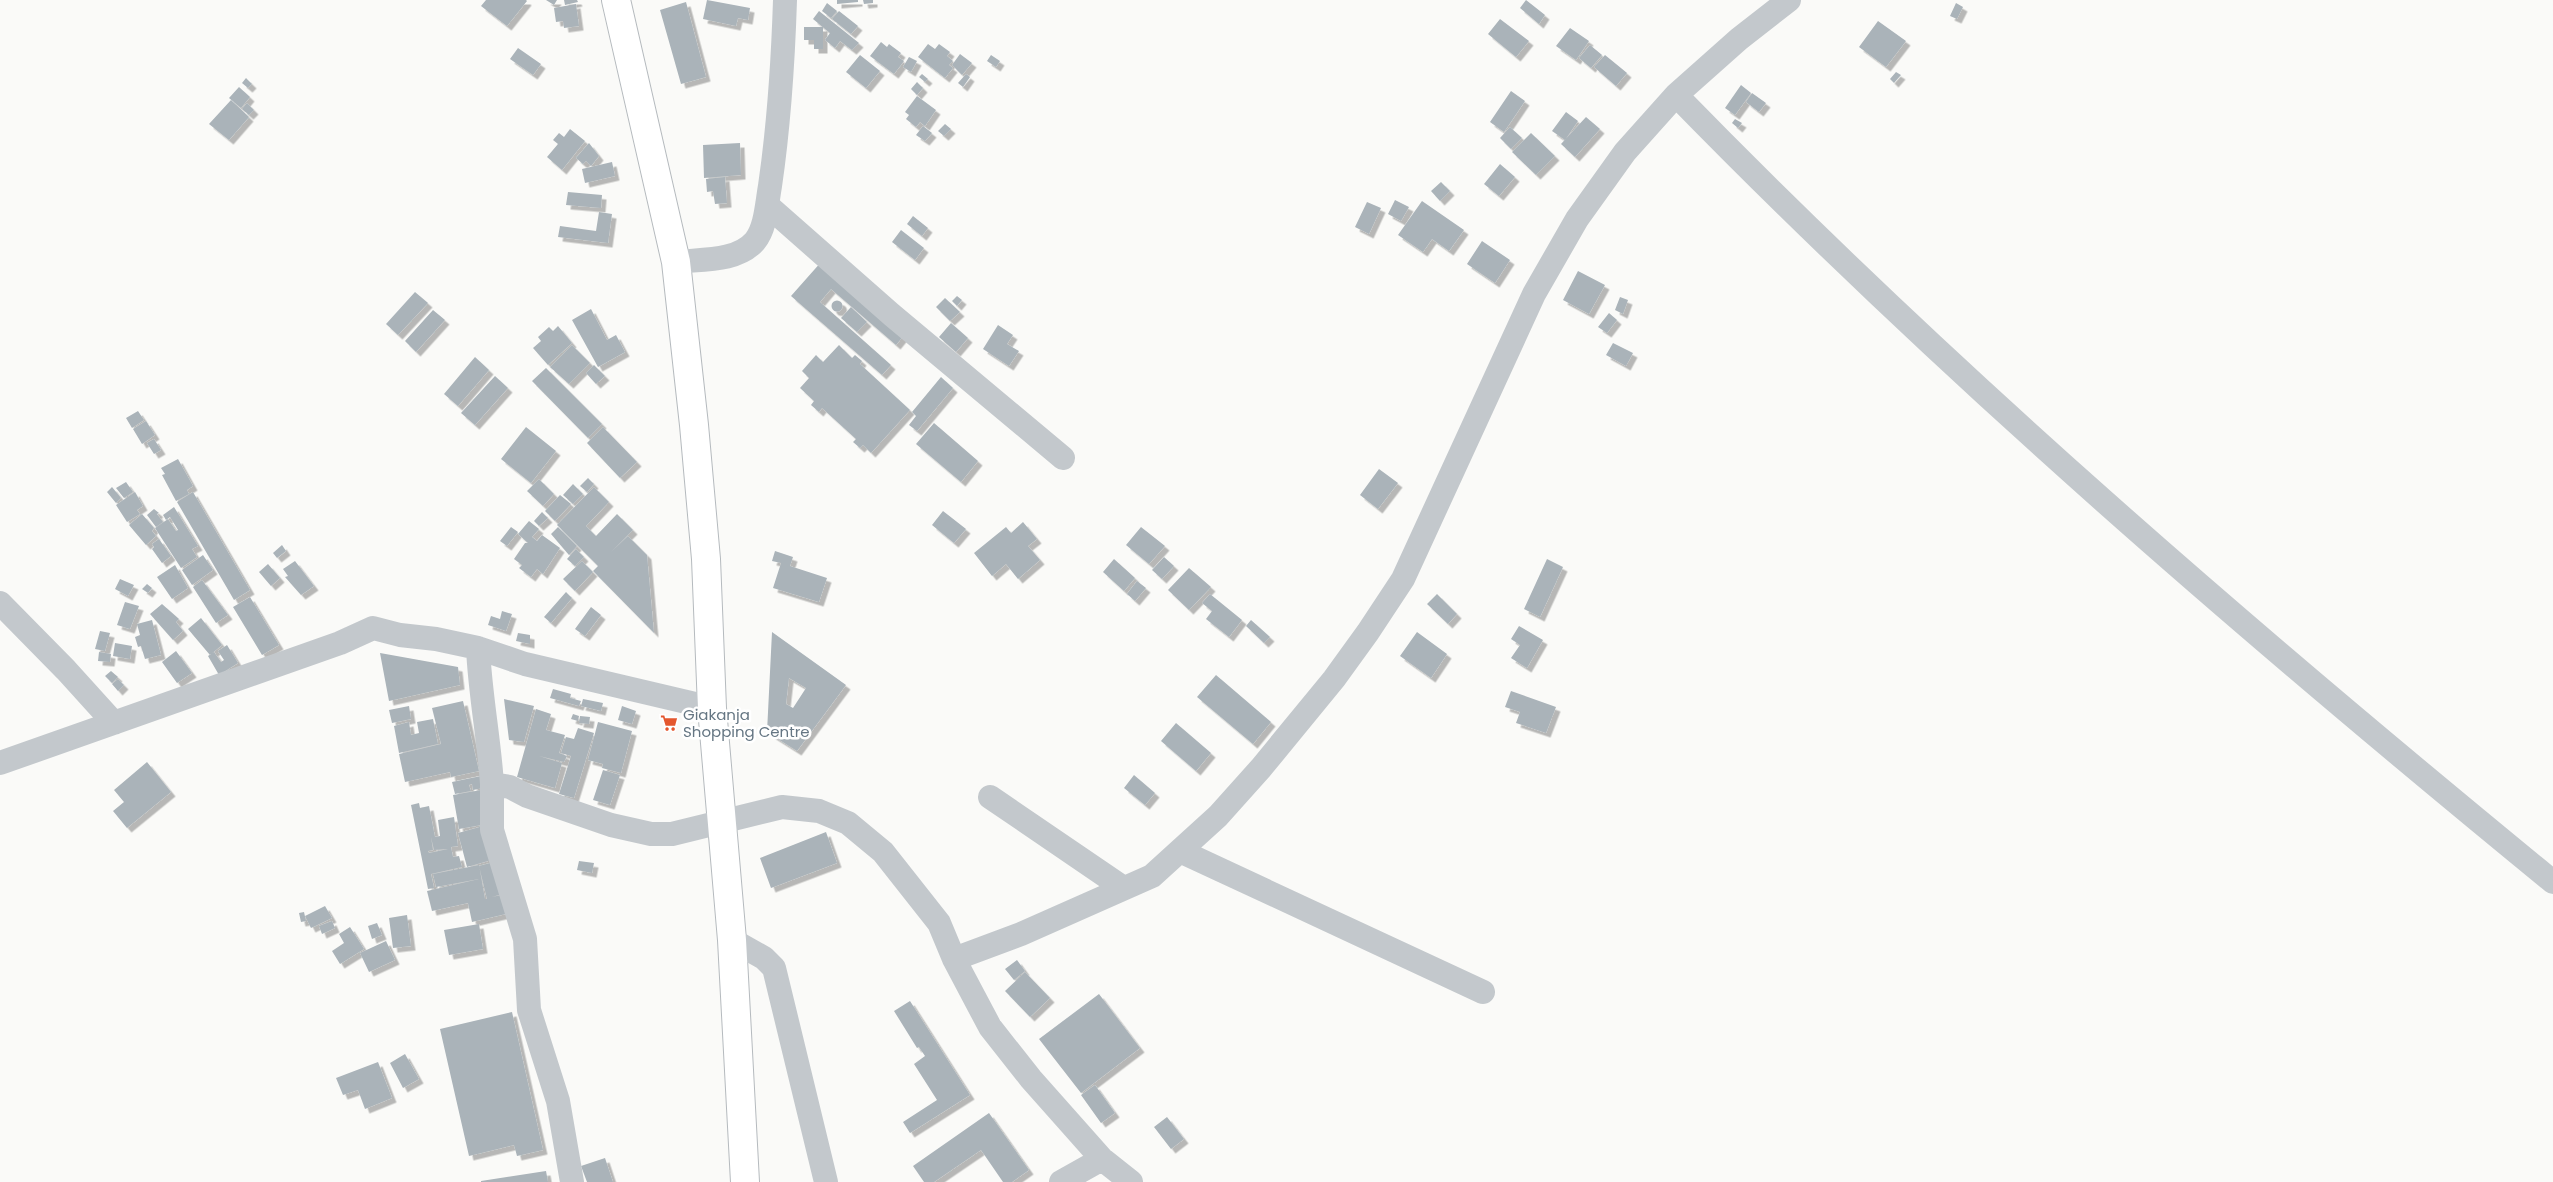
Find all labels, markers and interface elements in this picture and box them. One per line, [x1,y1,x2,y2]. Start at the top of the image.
place label: Giakanja Shopping Centre [683,704,810,742]
supermarket icon: Giakanja Shopping Centre [659,713,679,733]

